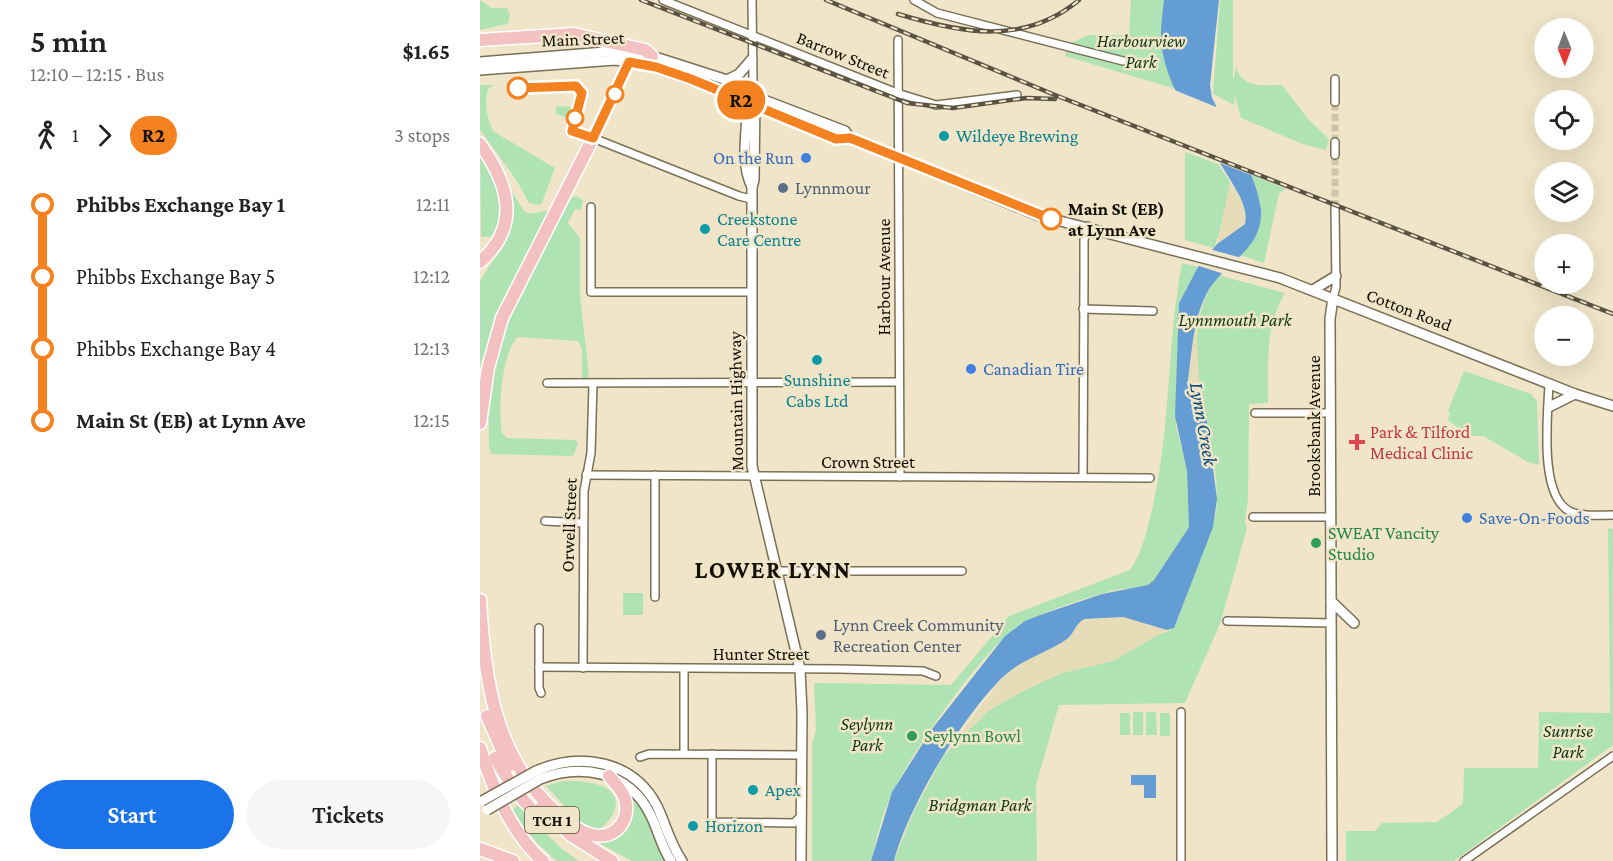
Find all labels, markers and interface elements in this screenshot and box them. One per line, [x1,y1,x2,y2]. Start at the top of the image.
north arrow [1534,18,1594,78]
map controls [1534,18,1594,366]
text: 5 min [30,22,107,59]
street label: Barrow Street [794,27,893,83]
street label: Main Street [541,28,626,50]
park label: Harbourview Park [1097,31,1186,72]
text: $1.65 [402,39,450,64]
text: 12:10 – 12:15 · Bus [30,63,164,85]
unlabelled marker [507,77,529,99]
line badge: R2 [714,80,768,120]
unlabelled marker [606,85,624,103]
text: R2 [729,88,753,112]
button: locate [1534,90,1594,150]
unlabelled marker [566,109,584,127]
icon: walk [30,119,63,152]
icon: forward [88,119,121,152]
text: R2 [142,123,165,147]
text: 1 [72,124,79,146]
text: 3 stops [394,124,450,146]
place label: Wildeye Brewing [956,126,1079,146]
marker: Wildeye Brewing [937,129,951,143]
place label: On the Run [713,148,794,168]
marker: On the Run [799,151,813,165]
button: layers [1534,162,1594,222]
place label: Lynnmour [795,178,871,198]
marker: Lynnmour [776,181,790,195]
text: Phibbs Exchange Bay 1 [76,192,285,217]
text: 12:11 [416,193,450,215]
place label: Main St (EB) at Lynn Ave [1068,199,1165,240]
marker: Main St (EB) at Lynn Ave [1040,208,1062,230]
place label: Creekstone Care Centre [717,209,801,250]
street label: Harbour Avenue [874,218,894,335]
marker: Creekstone Care Centre [698,222,712,236]
button: + [1534,234,1594,294]
text: Phibbs Exchange Bay 5 [76,264,275,289]
text: 12:12 [413,265,450,287]
street label: Cotton Road [1364,285,1455,336]
button: − [1534,306,1594,366]
park label: Lynnmouth Park [1179,310,1293,330]
street label: Mountain Highway [725,330,747,471]
text: Phibbs Exchange Bay 4 [76,336,276,361]
text: 12:13 [413,337,450,359]
marker: Sunshine Cabs Ltd [810,353,824,367]
street label: Brooksbank Avenue [1304,355,1324,497]
place label: Canadian Tire [983,359,1084,379]
marker: Canadian Tire [964,362,978,376]
place label: Sunshine Cabs Ltd [784,370,850,411]
water label: Lynn Creek [1185,380,1222,469]
text: Main St (EB) at Lynn Ave [76,408,306,433]
text: 12:15 [413,409,450,431]
place label: Park & Tilford Medical Clinic [1370,422,1473,463]
marker: Park & Tilford Medical Clinic [1348,433,1366,451]
street label: Crown Street [821,452,916,472]
street label: Orwell Street [557,476,581,573]
place label: Save-On-Foods [1479,508,1590,528]
marker: Save-On-Foods [1460,511,1474,525]
place label: SWEAT Vancity Studio [1328,523,1440,564]
marker: SWEAT Vancity Studio [1309,536,1323,550]
district label: LOWER LYNN [694,556,852,583]
place label: Lynn Creek Community Recreation Center [833,615,1004,656]
marker: Lynn Creek Community Recreation Center [814,628,828,642]
street label: Hunter Street [713,644,810,664]
park label: Seylynn Park [841,714,893,755]
park label: Sunrise Park [1543,721,1593,762]
place label: Seylynn Bowl [924,726,1021,746]
marker: Seylynn Bowl [905,729,919,743]
button: Start [30,780,234,849]
button: Tickets [246,780,450,849]
place label: Apex [765,780,801,800]
marker: Apex [746,783,760,797]
park label: Bridgman Park [929,795,1033,815]
road number: TCH 1 [525,807,579,833]
place label: Horizon [705,816,763,836]
marker: Horizon [686,819,700,833]

